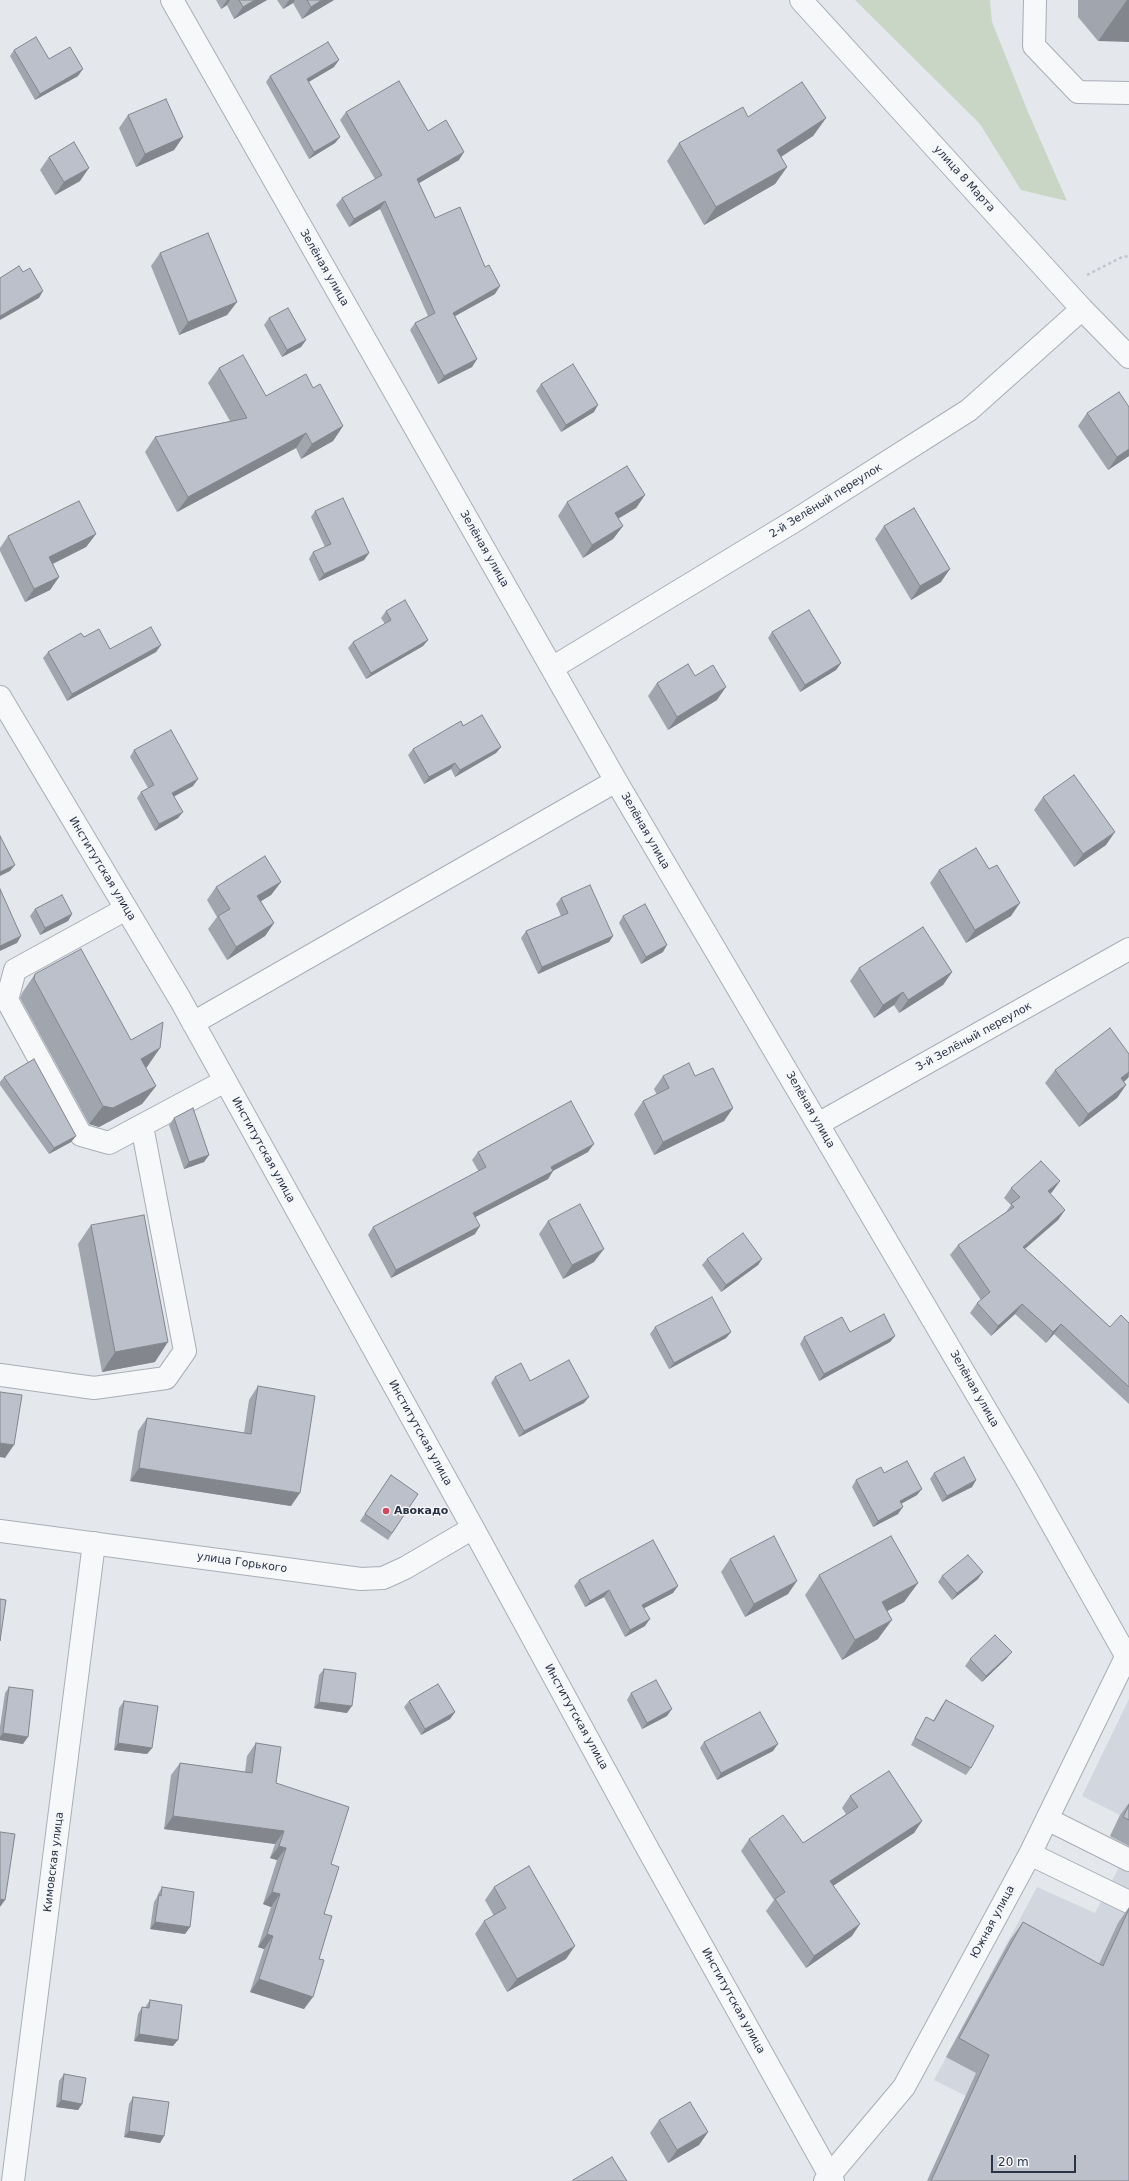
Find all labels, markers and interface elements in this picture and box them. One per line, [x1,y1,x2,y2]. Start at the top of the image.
street label: улица 8 Марта [931,143,997,215]
street label: Зелёная улица [297,227,351,309]
street label: 2-й Зелёный переулок [767,461,885,541]
street label: Зелёная улица [457,508,511,590]
street label: Зелёная улица [618,790,672,872]
street label: Институтская улица [66,815,138,923]
street label: 3-й Зелёный переулок [914,1000,1034,1074]
street label: Зелёная улица [783,1069,837,1151]
street label: Институтская улица [228,1095,298,1205]
street label: Зелёная улица [947,1348,1001,1430]
street label: Институтская улица [385,1378,455,1488]
place label: Авокадо [394,1504,448,1518]
marker: Авокадо [381,1506,391,1516]
street label: улица Горького [196,1550,288,1576]
street label: Институтская улица [541,1662,611,1772]
street label: Кимовская улица [41,1811,67,1913]
street label: Южная улица [968,1883,1018,1961]
street label: Институтская улица [698,1946,768,2056]
scale bar [993,2147,1078,2173]
text: 20 m [998,2155,1029,2169]

